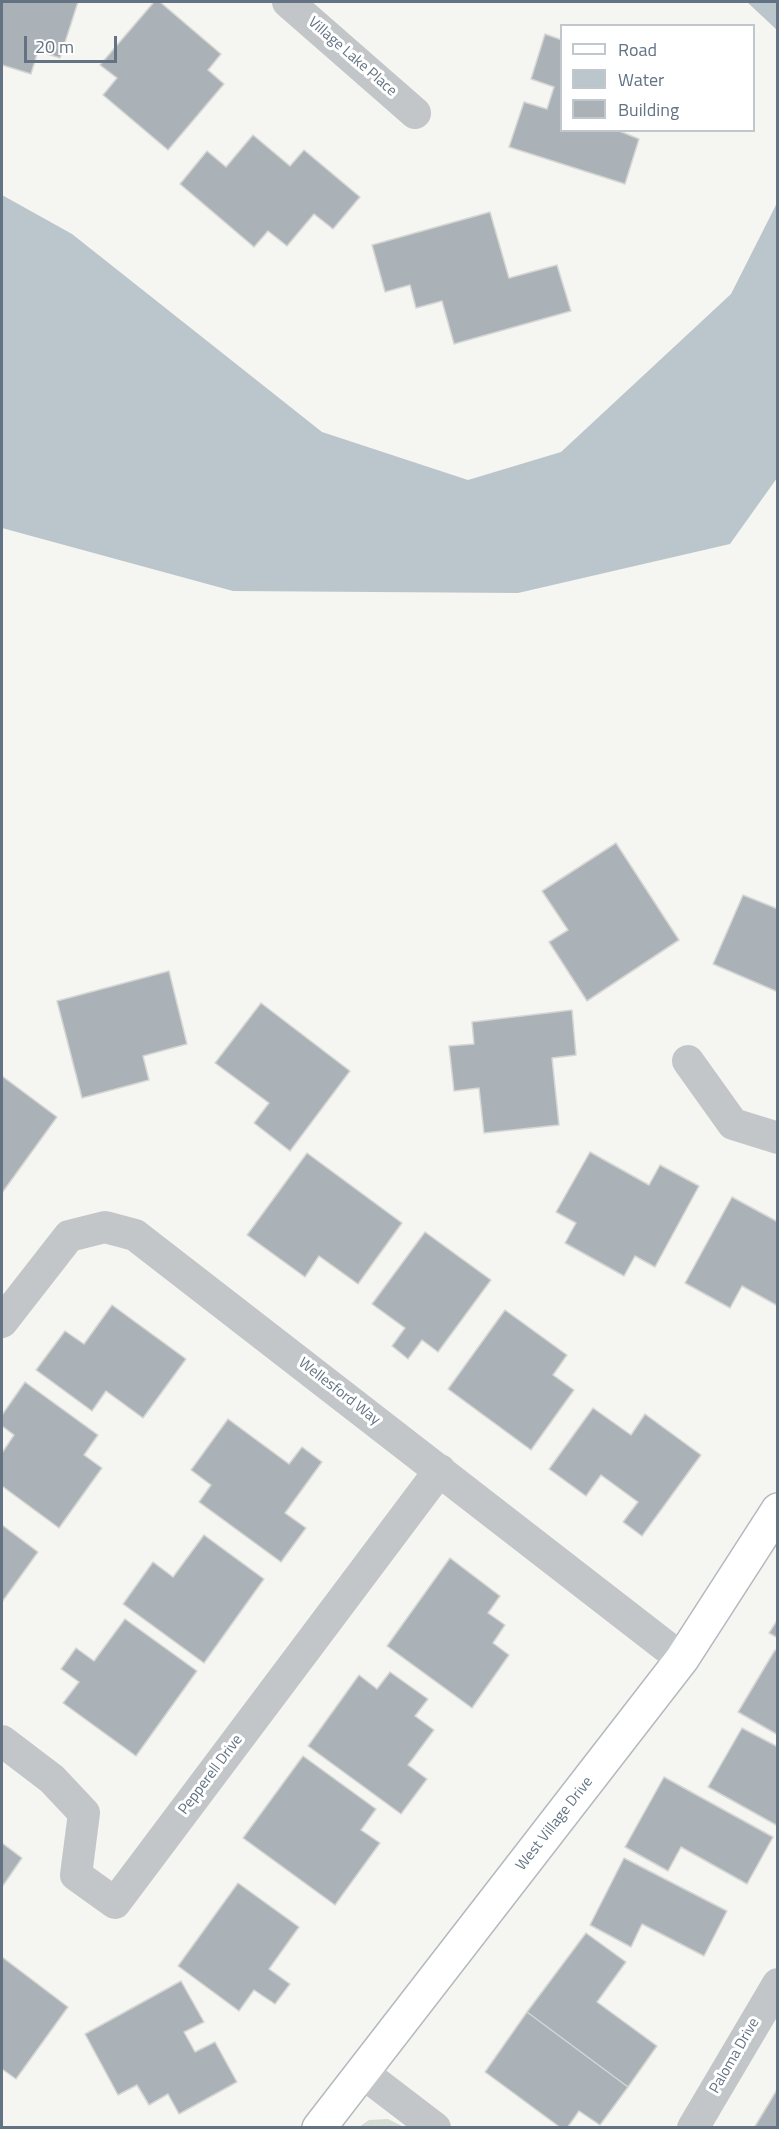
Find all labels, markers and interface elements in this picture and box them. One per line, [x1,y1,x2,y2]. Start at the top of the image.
street label: Village Lake Place [304,14,400,100]
scale bar [27,24,120,62]
legend [560,24,755,132]
text: 20 m [35,33,74,60]
text: Road [618,36,657,63]
text: Water [618,66,664,93]
text: Building [618,96,679,123]
street label: Wellesford Way [295,1355,383,1429]
street label: Pepperell Drive [175,1731,247,1819]
street label: West Village Drive [513,1774,597,1874]
street label: Paloma Drive [706,2015,764,2097]

